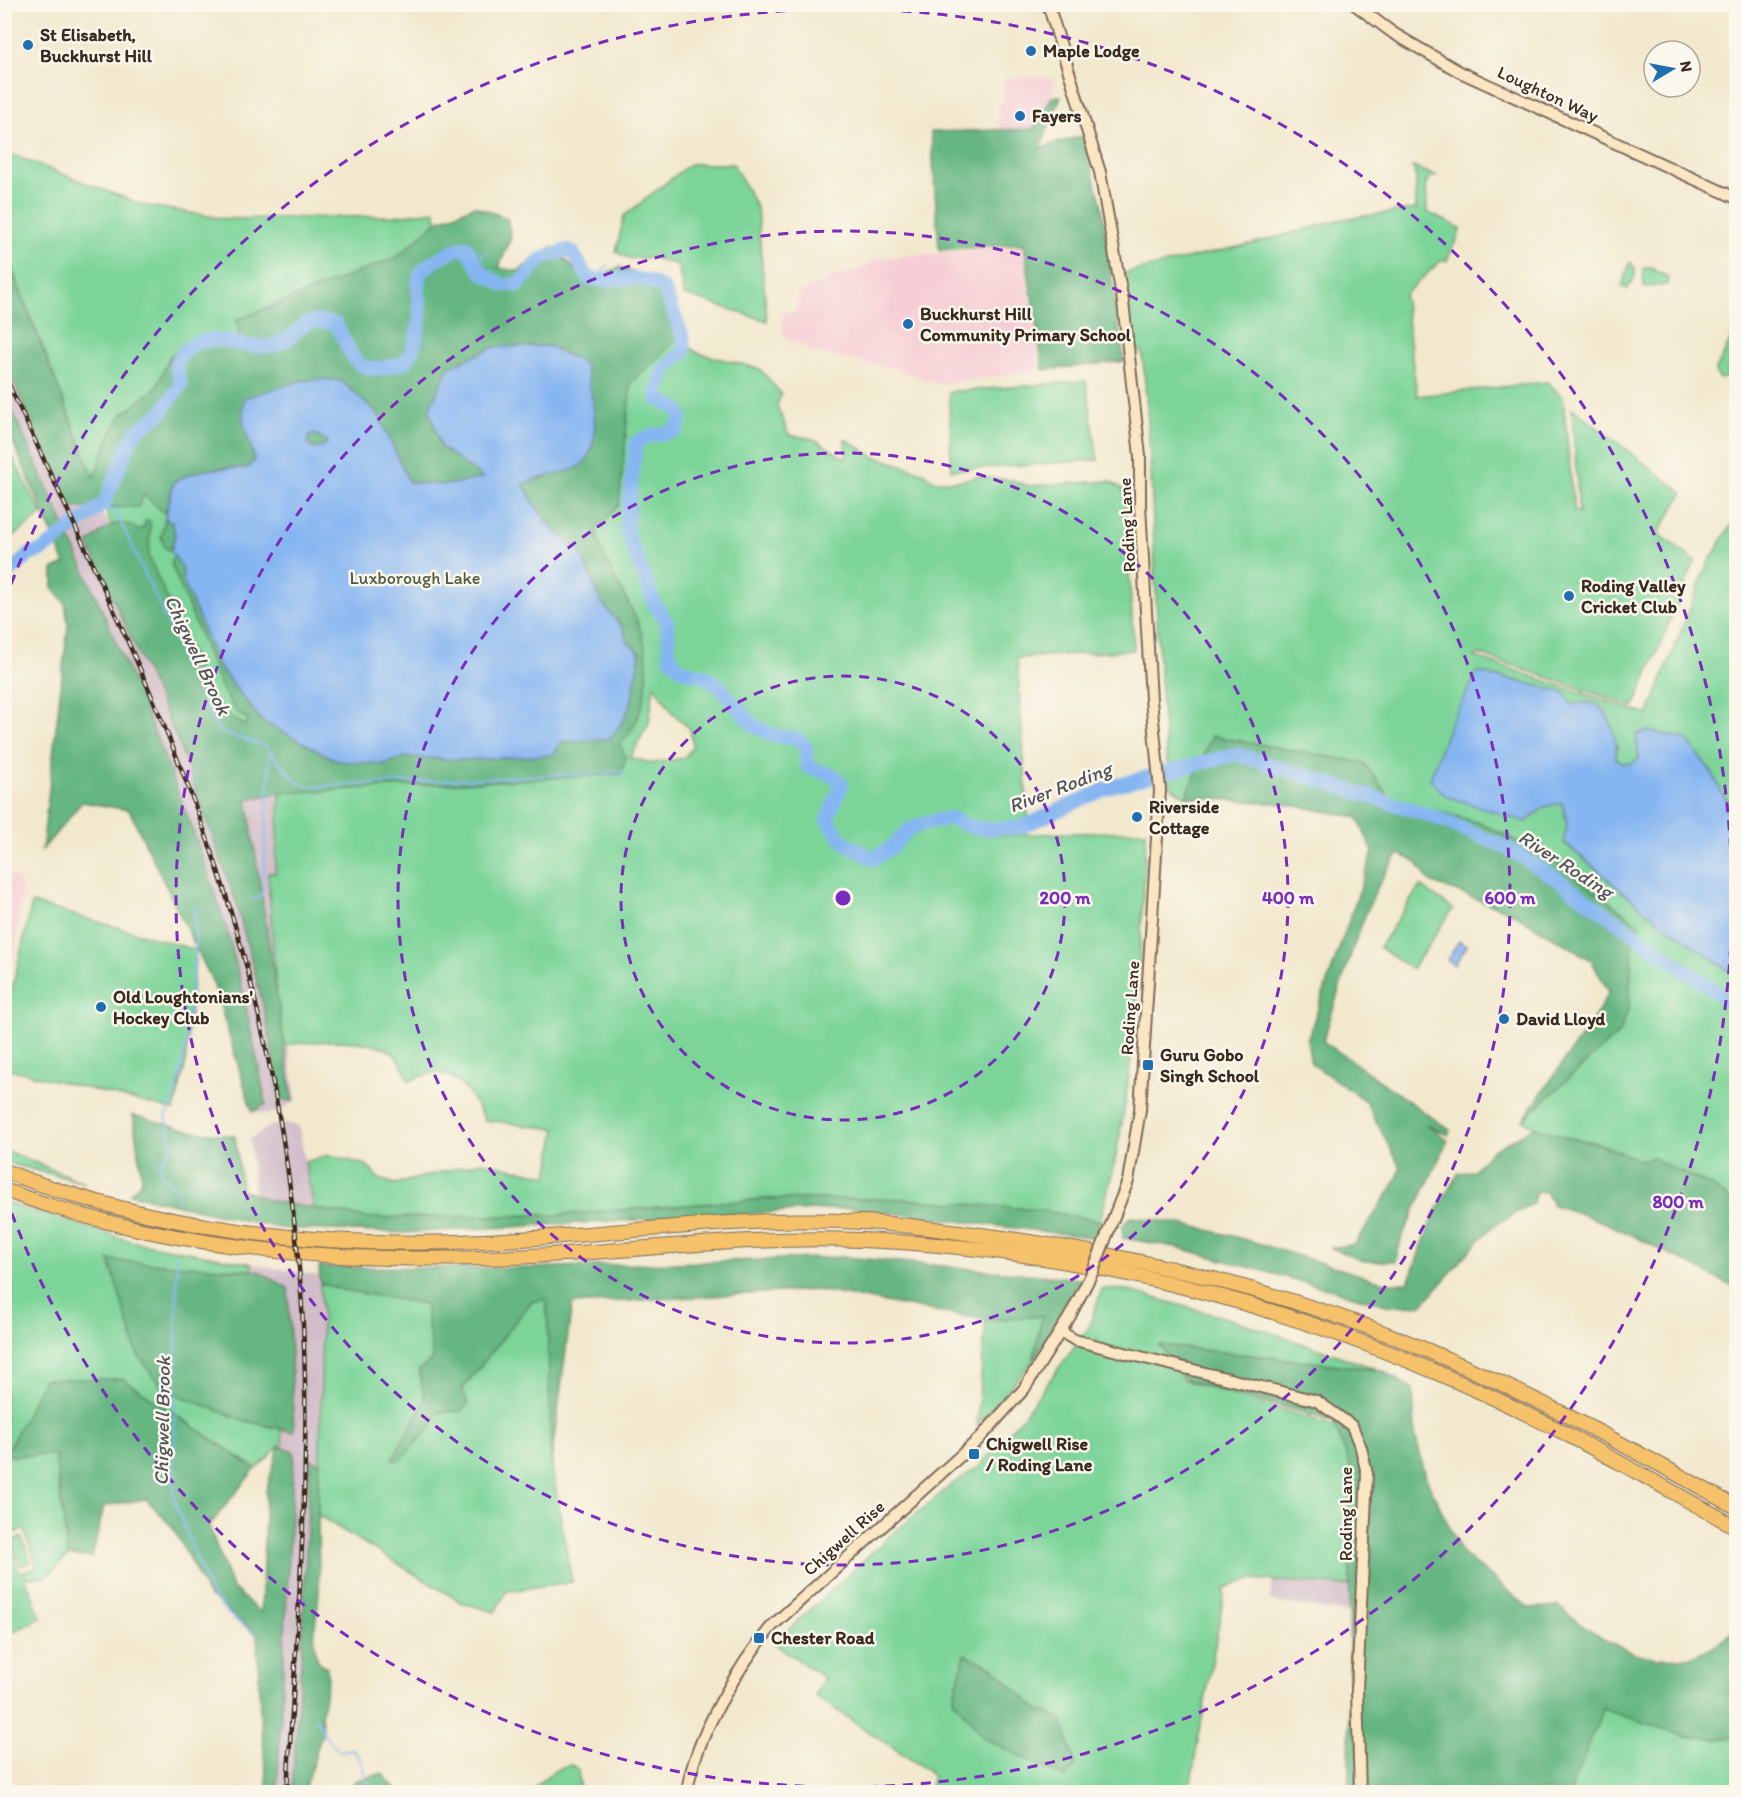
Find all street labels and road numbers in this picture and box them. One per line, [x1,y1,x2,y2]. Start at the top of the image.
street label: Loughton Way [1494,61,1603,127]
street label: Roding Lane [1114,477,1140,573]
street label: Roding Lane [1116,960,1144,1056]
street label: Roding Lane [1335,1467,1357,1561]
street label: Chigwell Rise [799,1496,889,1580]

